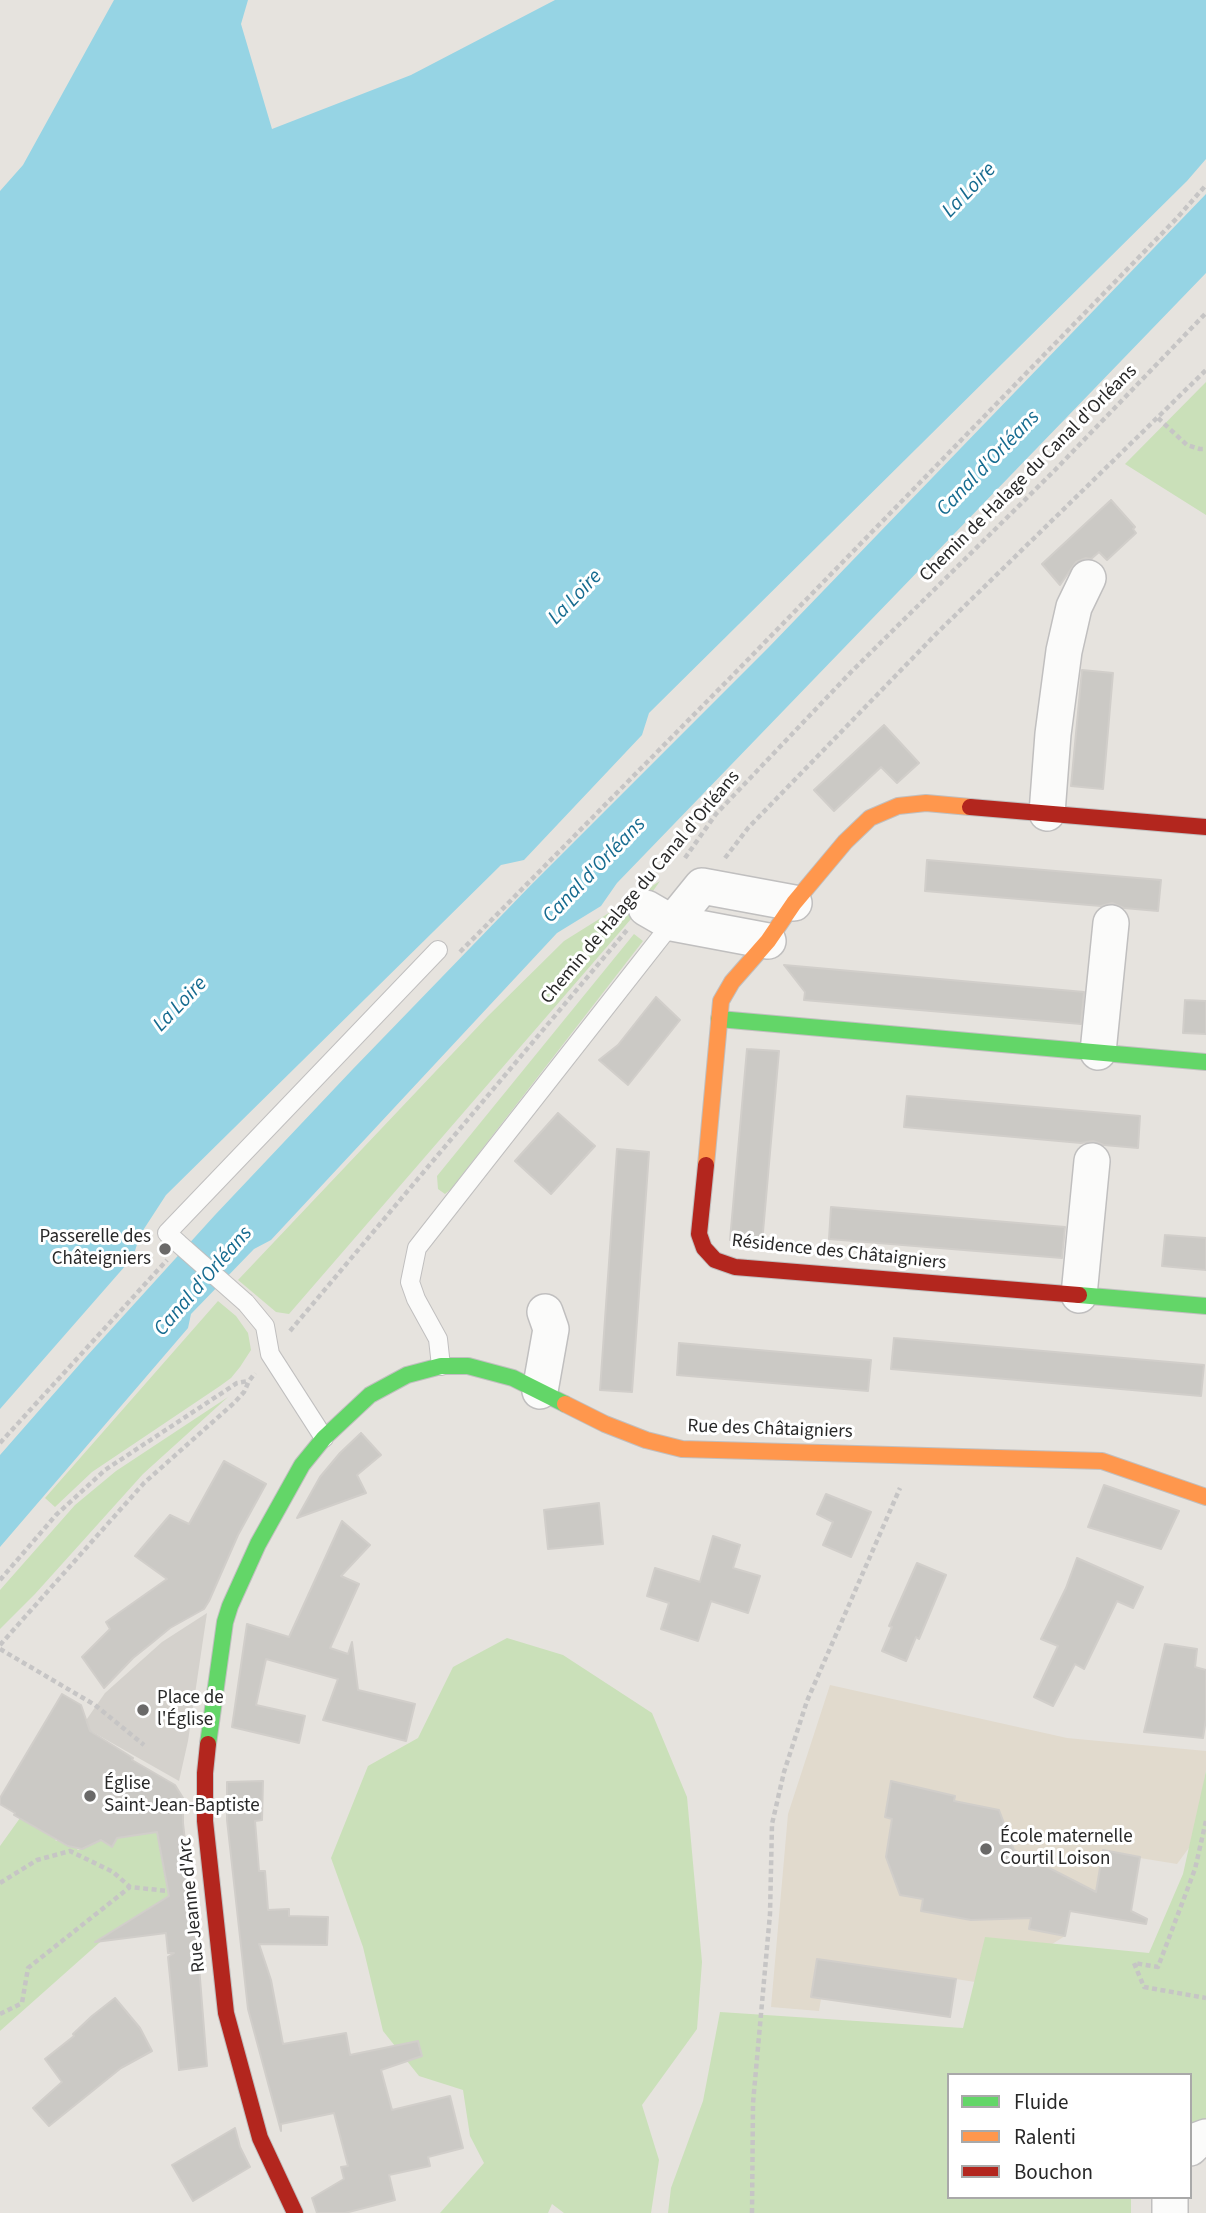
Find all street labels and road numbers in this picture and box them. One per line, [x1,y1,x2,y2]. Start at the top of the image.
street label: Chemin de Halage du Canal d'Orléans [916,361,1142,587]
street label: Chemin de Halage du Canal d'Orléans [536,767,746,1009]
street label: Résidence des Châtaigniers [731,1230,947,1276]
street label: Rue des Châtaigniers [687,1416,853,1444]
street label: Rue Jeanne d'Arc [175,1836,211,1974]

